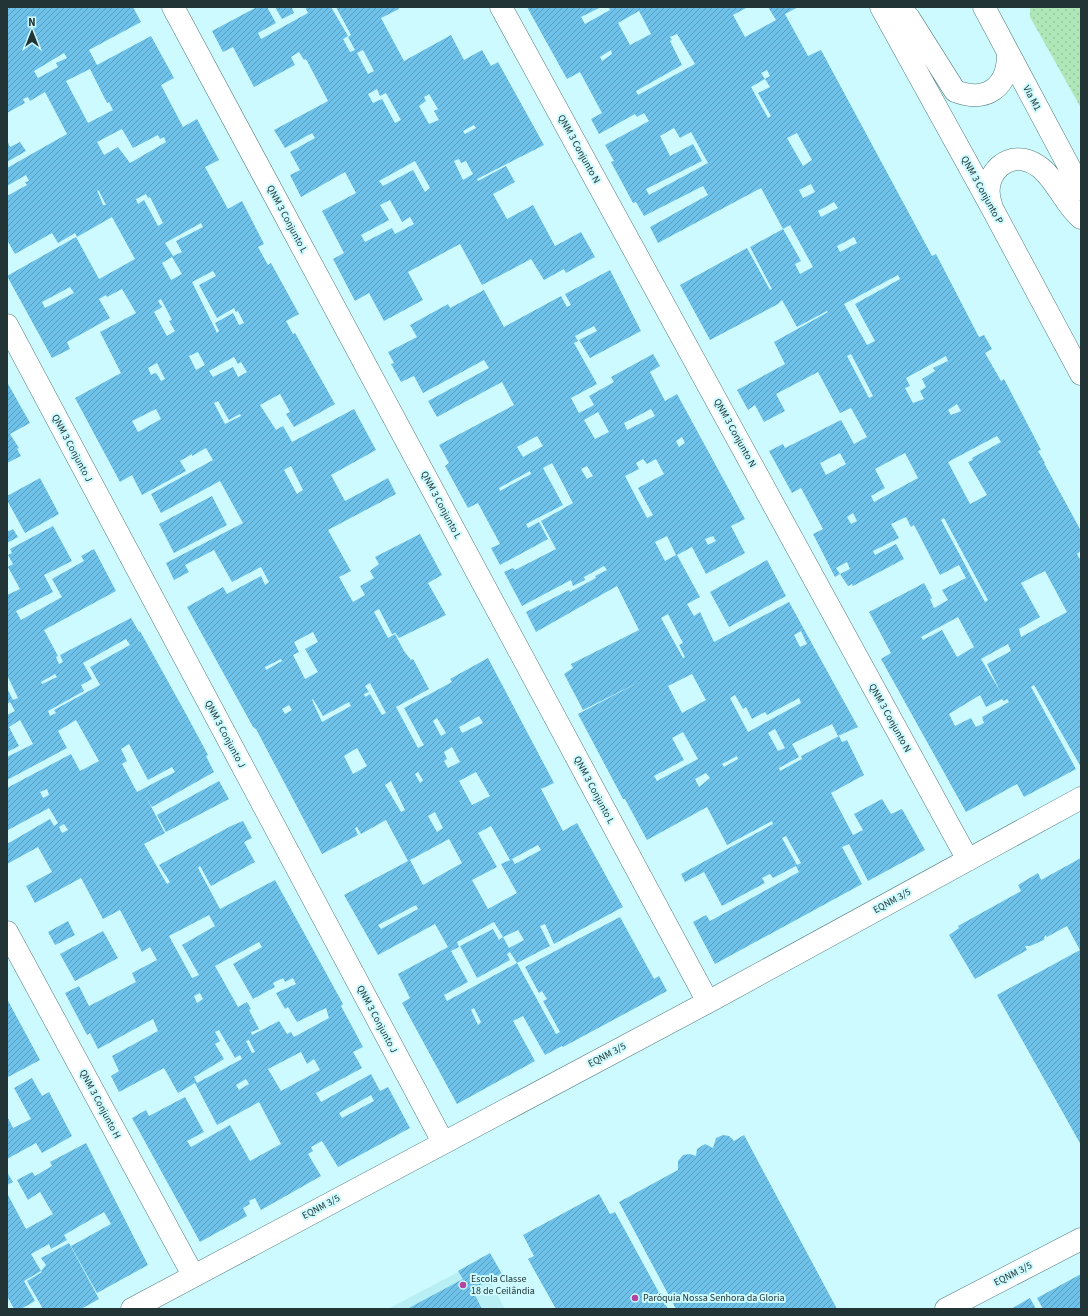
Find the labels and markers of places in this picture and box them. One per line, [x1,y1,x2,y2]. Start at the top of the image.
place label: Escola Classe 18 de Ceilândia [471,1272,535,1298]
marker: Escola Classe 18 de Ceilândia [458,1280,468,1290]
place label: Paróquia Nossa Senhora da Gloria [643,1291,784,1305]
marker: Paróquia Nossa Senhora da Gloria [630,1293,640,1303]

